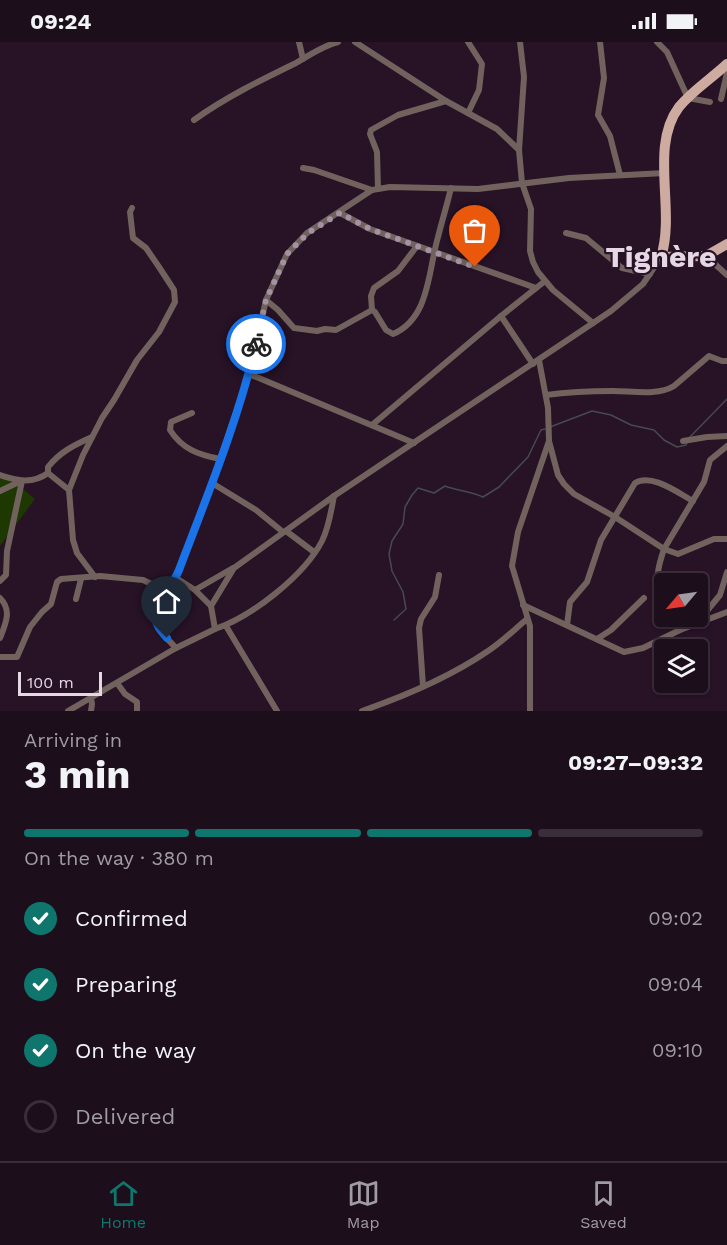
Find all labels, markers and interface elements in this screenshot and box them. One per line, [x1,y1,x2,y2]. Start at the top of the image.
text: 09:24 [30,9,91,34]
pin [449,205,500,267]
icon: bag [458,214,491,247]
district label: Tignère [606,239,716,274]
courier [226,314,286,374]
icon: bike [240,328,273,361]
north arrow [654,573,708,627]
map controls [654,573,708,693]
pin [141,576,192,638]
icon: home [150,585,183,618]
button: layers [654,639,708,693]
scale bar [18,669,102,696]
text: 100 m [27,673,74,692]
text: Arriving in [24,728,122,752]
text: 09:27–09:32 [568,750,703,775]
text: 3 min [24,752,131,797]
text: On the way · 380 m [24,846,214,870]
icon: check [24,902,57,935]
text: Confirmed [75,906,188,931]
text: 09:02 [648,906,703,930]
icon: check [24,968,57,1001]
text: Preparing [75,972,176,997]
text: 09:04 [648,972,703,996]
icon: check [24,1034,57,1067]
text: On the way [75,1038,196,1063]
text: 09:10 [652,1038,703,1062]
text: Delivered [75,1104,175,1129]
tab: Home [100,1177,146,1232]
tab: Map [347,1177,380,1232]
tab: Saved [580,1177,627,1232]

